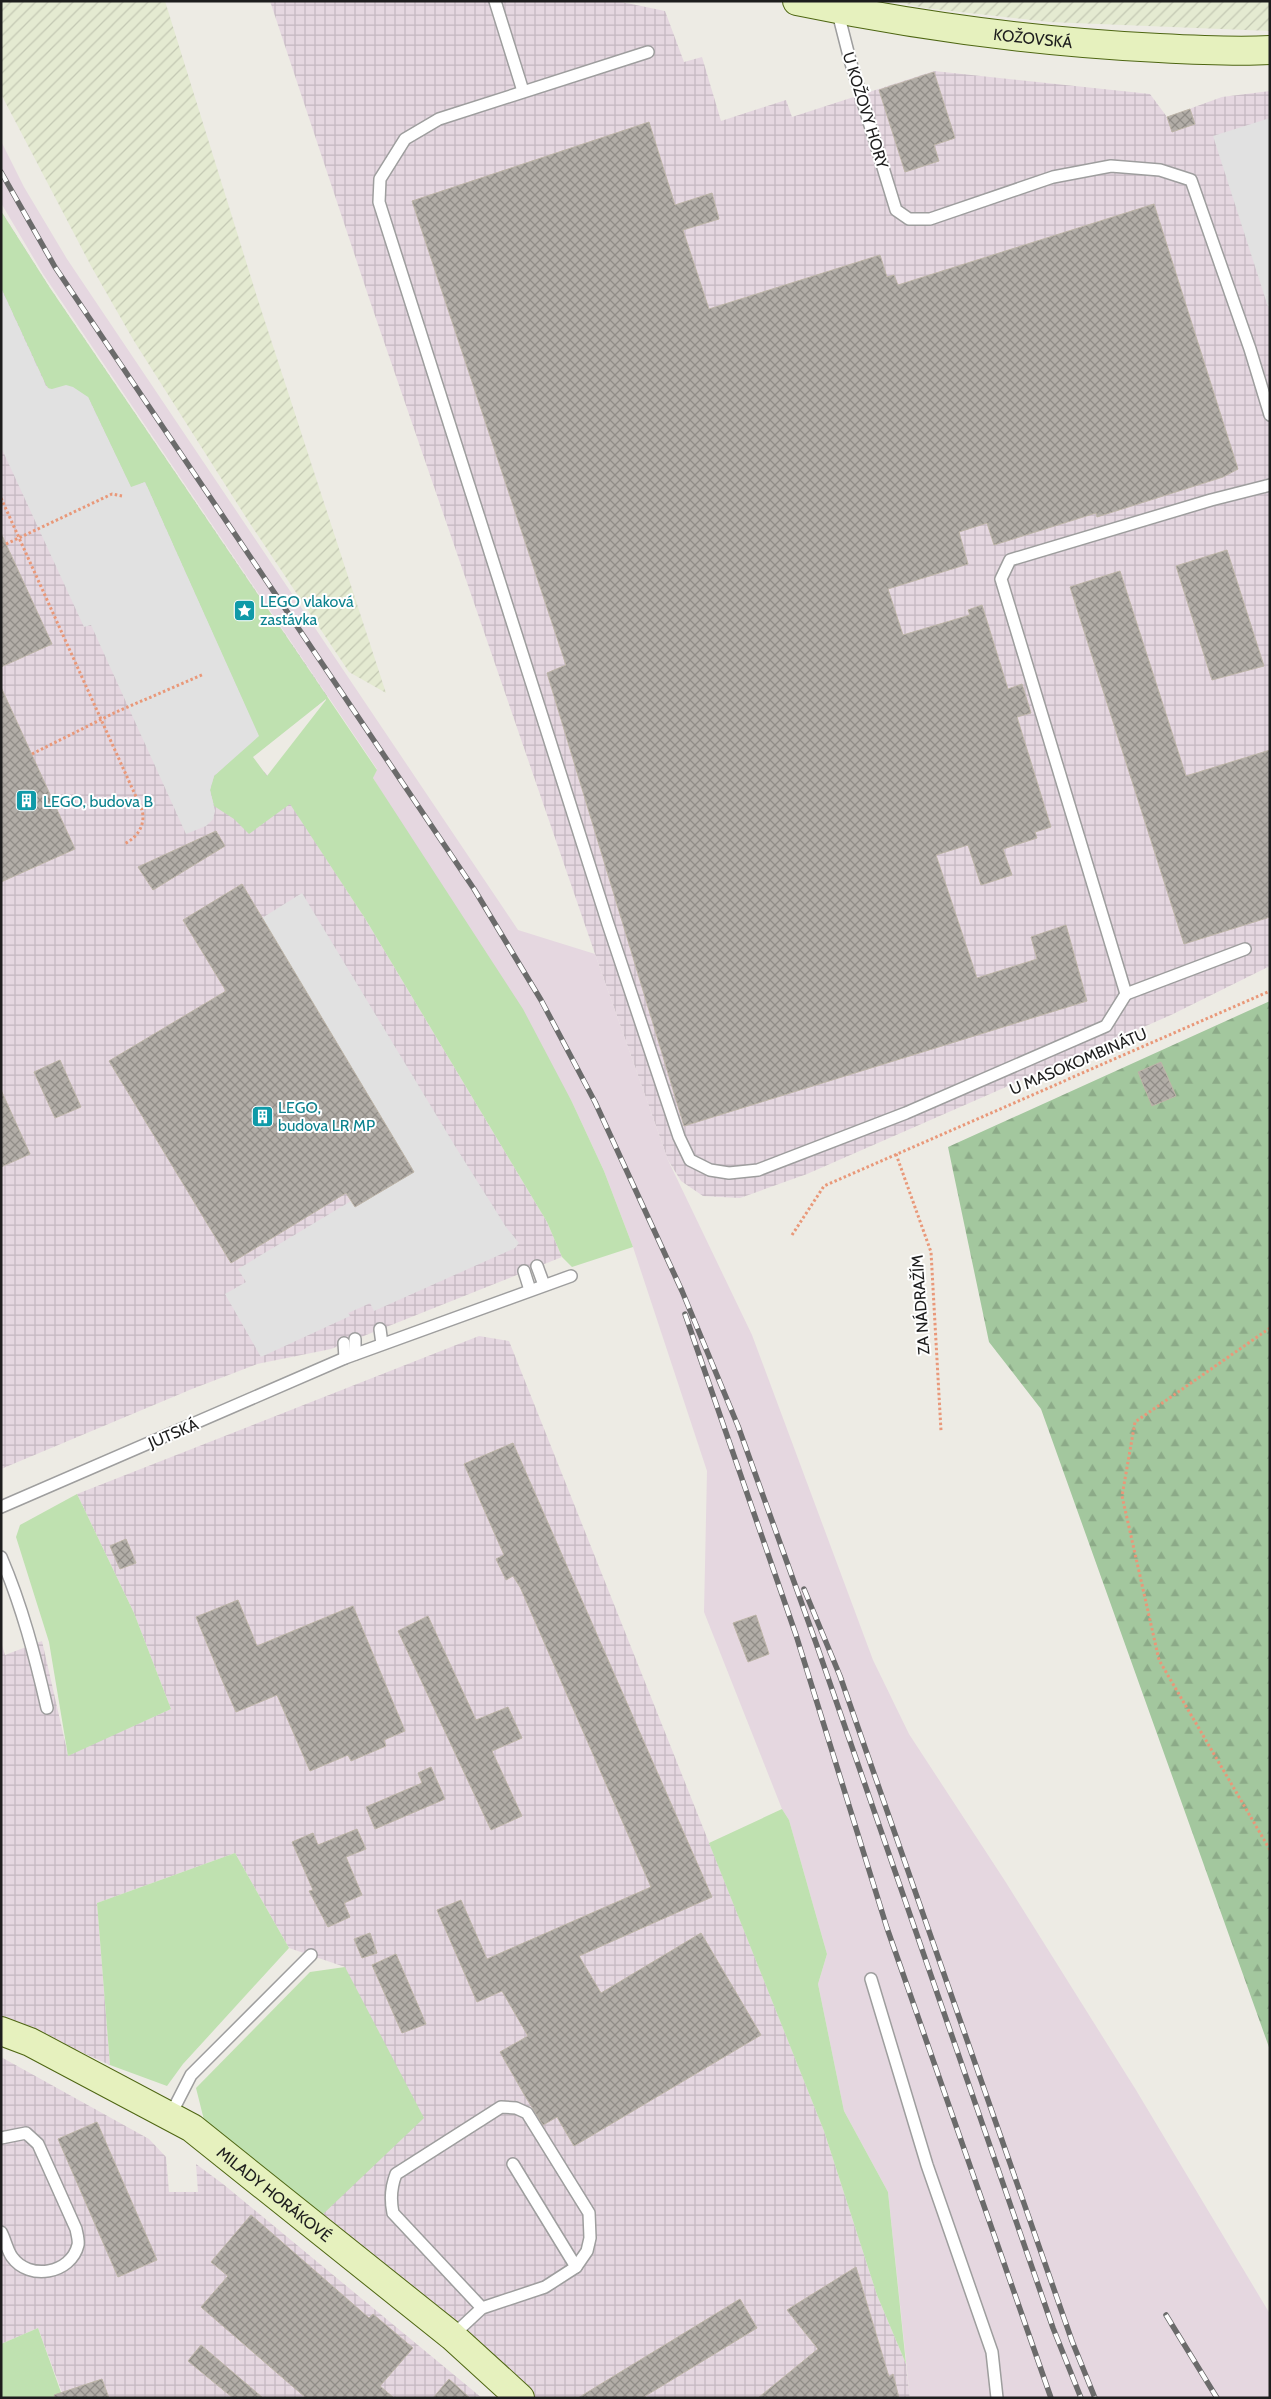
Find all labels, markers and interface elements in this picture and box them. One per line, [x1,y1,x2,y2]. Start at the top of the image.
street label: KOŽOVSKÁ [992,25,1073,52]
street label: U KOŽOVY HORY [839,49,893,172]
place label: LEGO vlaková zastávka [260,592,354,629]
place icon: LEGO vlaková zastávka [232,598,256,622]
building icon: LEGO, budova B [15,789,39,813]
place label: LEGO, budova B [43,792,153,811]
street label: U MASOKOMBINÁTU [1007,1024,1150,1099]
place label: LEGO, budova LR MP [278,1098,375,1135]
building icon: LEGO, budova LR MP [250,1104,274,1128]
street label: ZA NÁDRAŽÍM [908,1254,933,1356]
street label: JUTSKÁ [144,1414,201,1453]
street label: MILADY HORÁKOVÉ [213,2143,335,2246]

